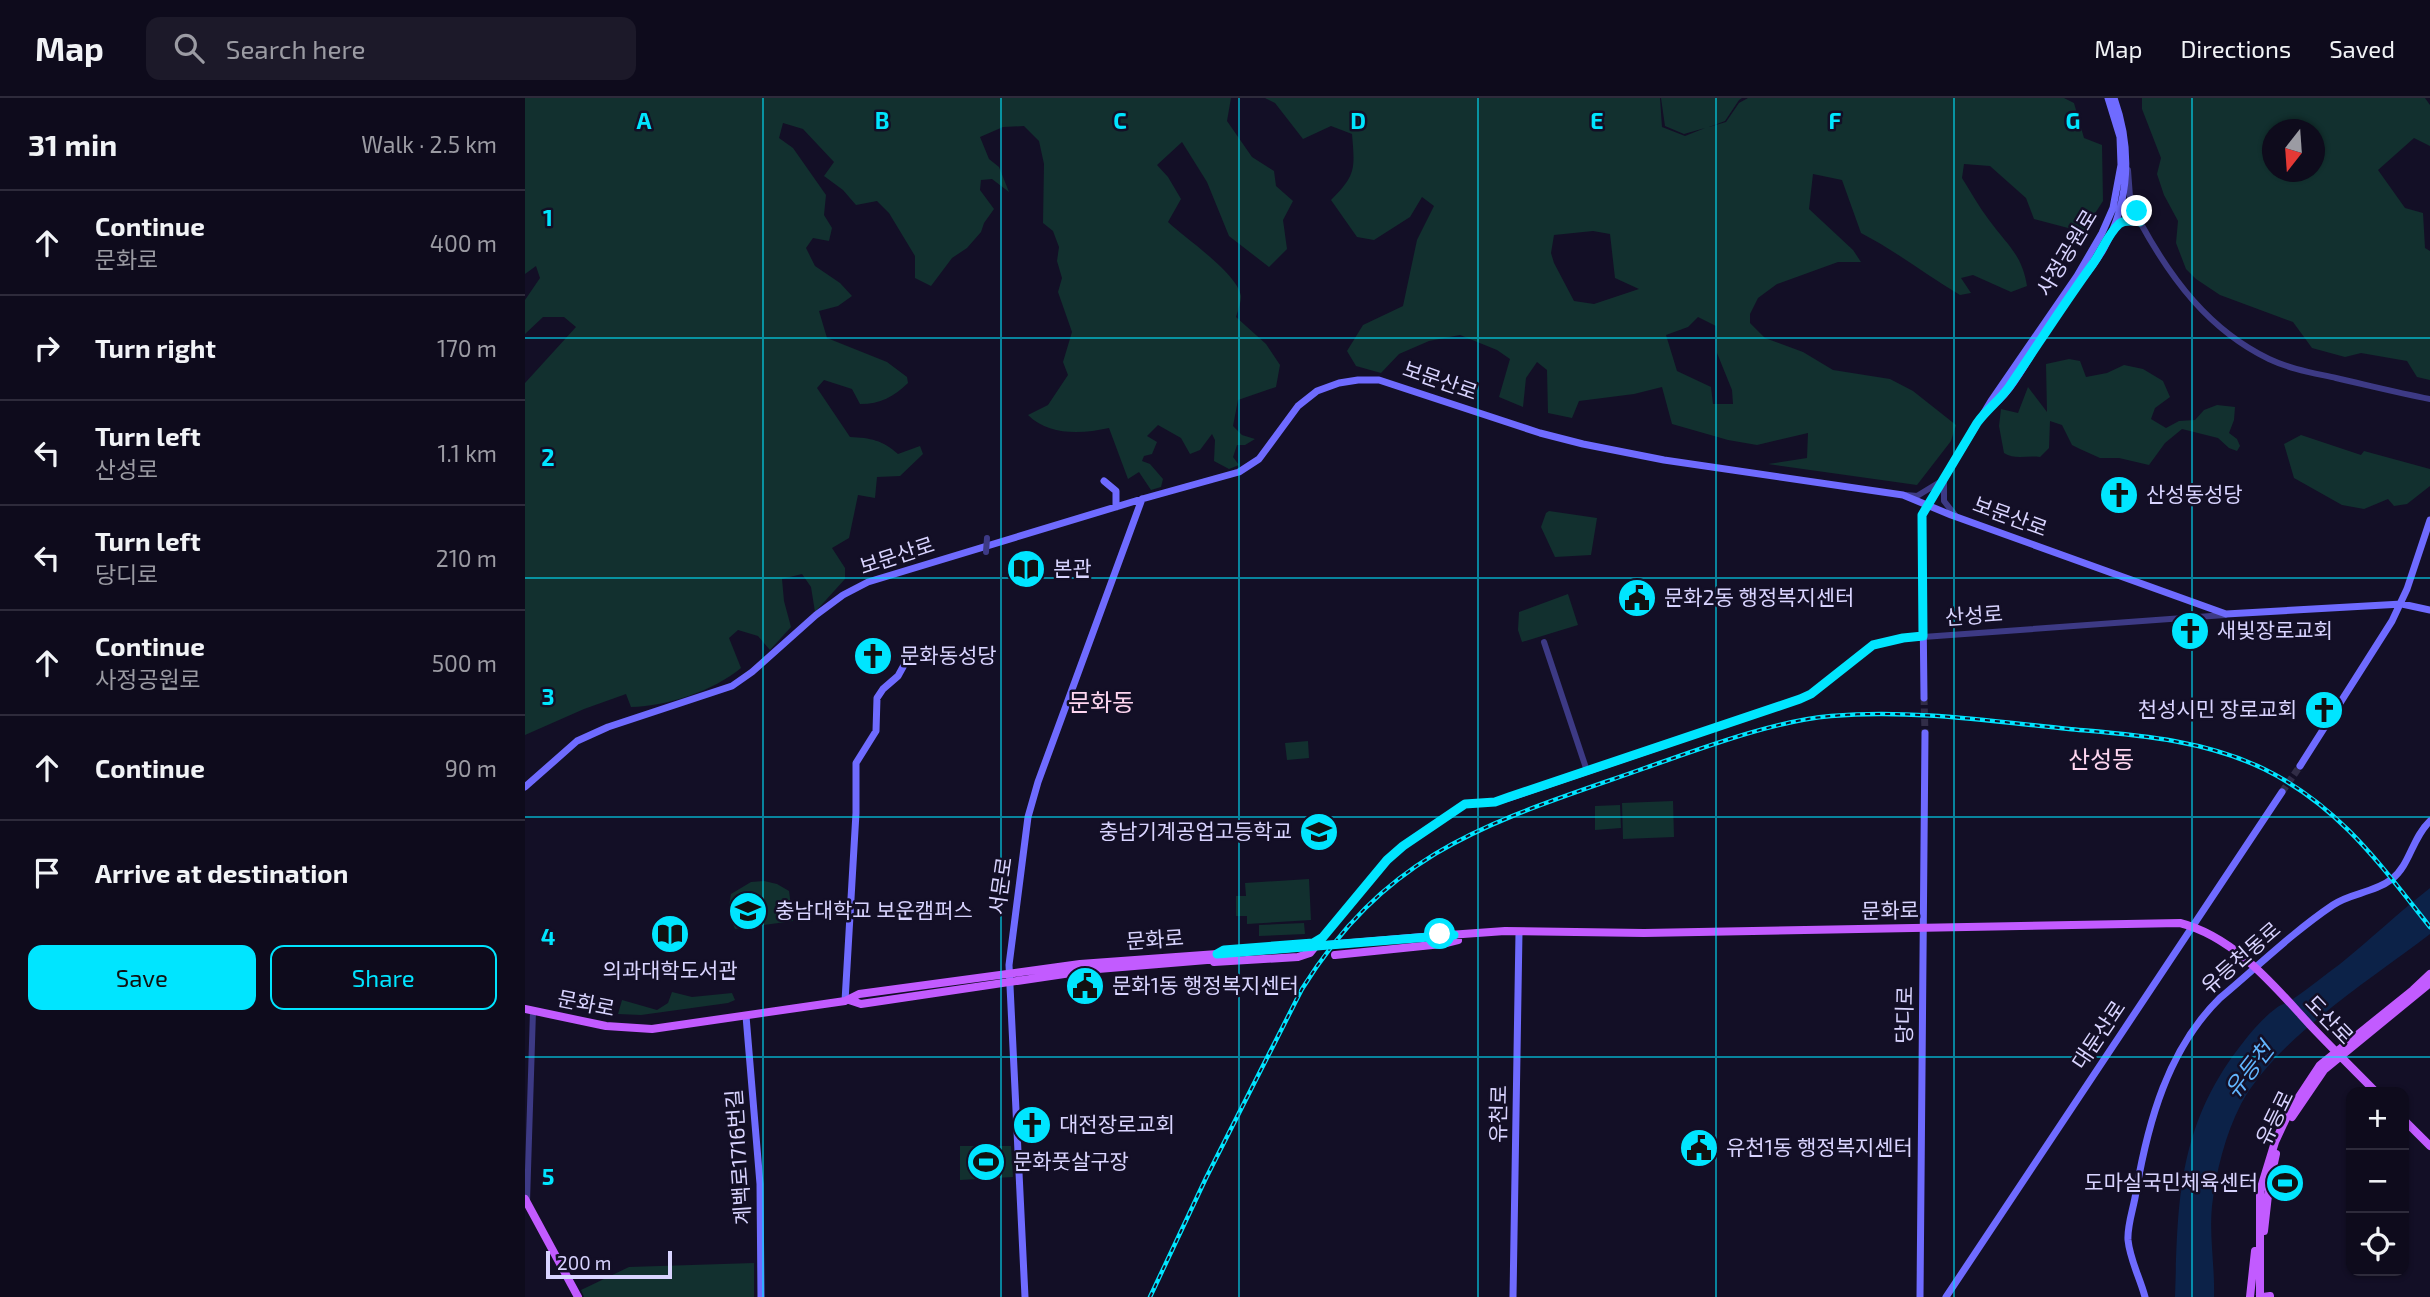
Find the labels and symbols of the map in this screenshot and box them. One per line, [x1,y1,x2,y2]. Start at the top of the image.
text: A [636,106,652,134]
text: B [875,106,889,134]
text: C [1113,106,1127,134]
text: D [1350,106,1366,134]
text: E [1590,106,1604,134]
text: F [1829,106,1842,134]
text: G [2066,106,2080,134]
north arrow [2262,119,2325,182]
route end [2121,195,2152,226]
text: 1 [543,203,553,231]
street label: 사정공원로 [2030,204,2101,300]
street label: 보문산로 [1400,355,1481,404]
text: 2 [541,443,555,471]
church icon: 산성동성당 [2098,474,2140,516]
place label: 산성동성당 [2146,481,2243,506]
street label: 보문산로 [1970,491,2051,541]
street label: 보문산로 [856,531,937,578]
library icon: 본관 [1005,548,1047,590]
place label: 본관 [1053,555,1092,580]
public building icon: 문화2동 행정복지센터 [1616,577,1658,619]
place label: 문화2동 행정복지센터 [1664,584,1854,609]
street label: 산성로 [1944,600,2004,629]
church icon: 새빛장로교회 [2169,610,2211,652]
place label: 새빛장로교회 [2217,617,2333,642]
church icon: 문화동성당 [852,635,894,677]
place label: 문화동성당 [900,642,997,667]
text: 3 [541,682,555,710]
district label: 문화동 [1068,687,1134,716]
church icon: 천성시민 장로교회 [2303,689,2345,731]
place label: 천성시민 장로교회 [2138,696,2297,721]
district label: 산성동 [2068,744,2134,773]
school or university icon: 충남기계공업고등학교 [1298,811,1340,853]
place label: 충남기계공업고등학교 [1099,818,1292,843]
street label: 서문로 [983,855,1016,916]
school or university icon: 충남대학교 보운캠퍼스 [727,890,769,932]
street label: 문화로 [1861,896,1919,923]
place label: 충남대학교 보운캠퍼스 [775,897,973,922]
library icon: 의과대학도서관 [649,913,691,955]
street label: 유등천동로 [2195,916,2285,998]
route start [1424,918,1455,949]
text: 4 [541,922,555,950]
street label: 문화로 [1125,924,1185,953]
place label: 의과대학도서관 [602,957,738,982]
public building icon: 문화1동 행정복지센터 [1064,965,1106,1007]
place label: 문화1동 행정복지센터 [1112,972,1299,997]
street label: 문화로 [555,985,617,1020]
street label: 당디로 [1890,986,1917,1044]
street label: 도산로 [2301,989,2359,1048]
street label: 대둔산로 [2066,995,2130,1073]
water label: 유등천 [2218,1034,2281,1103]
street label: 유천로 [1484,1085,1511,1143]
street label: 유등로 [2250,1086,2298,1149]
street label: 계백로1716번길 [720,1088,755,1226]
church icon: 대전장로교회 [1011,1104,1053,1146]
place label: 대전장로교회 [1059,1111,1175,1136]
public building icon: 유천1동 행정복지센터 [1678,1127,1720,1169]
place label: 유천1동 행정복지센터 [1726,1134,1913,1159]
sports icon: 문화풋살구장 [965,1141,1007,1183]
place label: 문화풋살구장 [1013,1148,1129,1173]
text: 5 [542,1162,554,1190]
sports icon: 도마실국민체육센터 [2264,1162,2306,1204]
place label: 도마실국민체육센터 [2084,1169,2258,1194]
scale bar [546,1248,672,1280]

